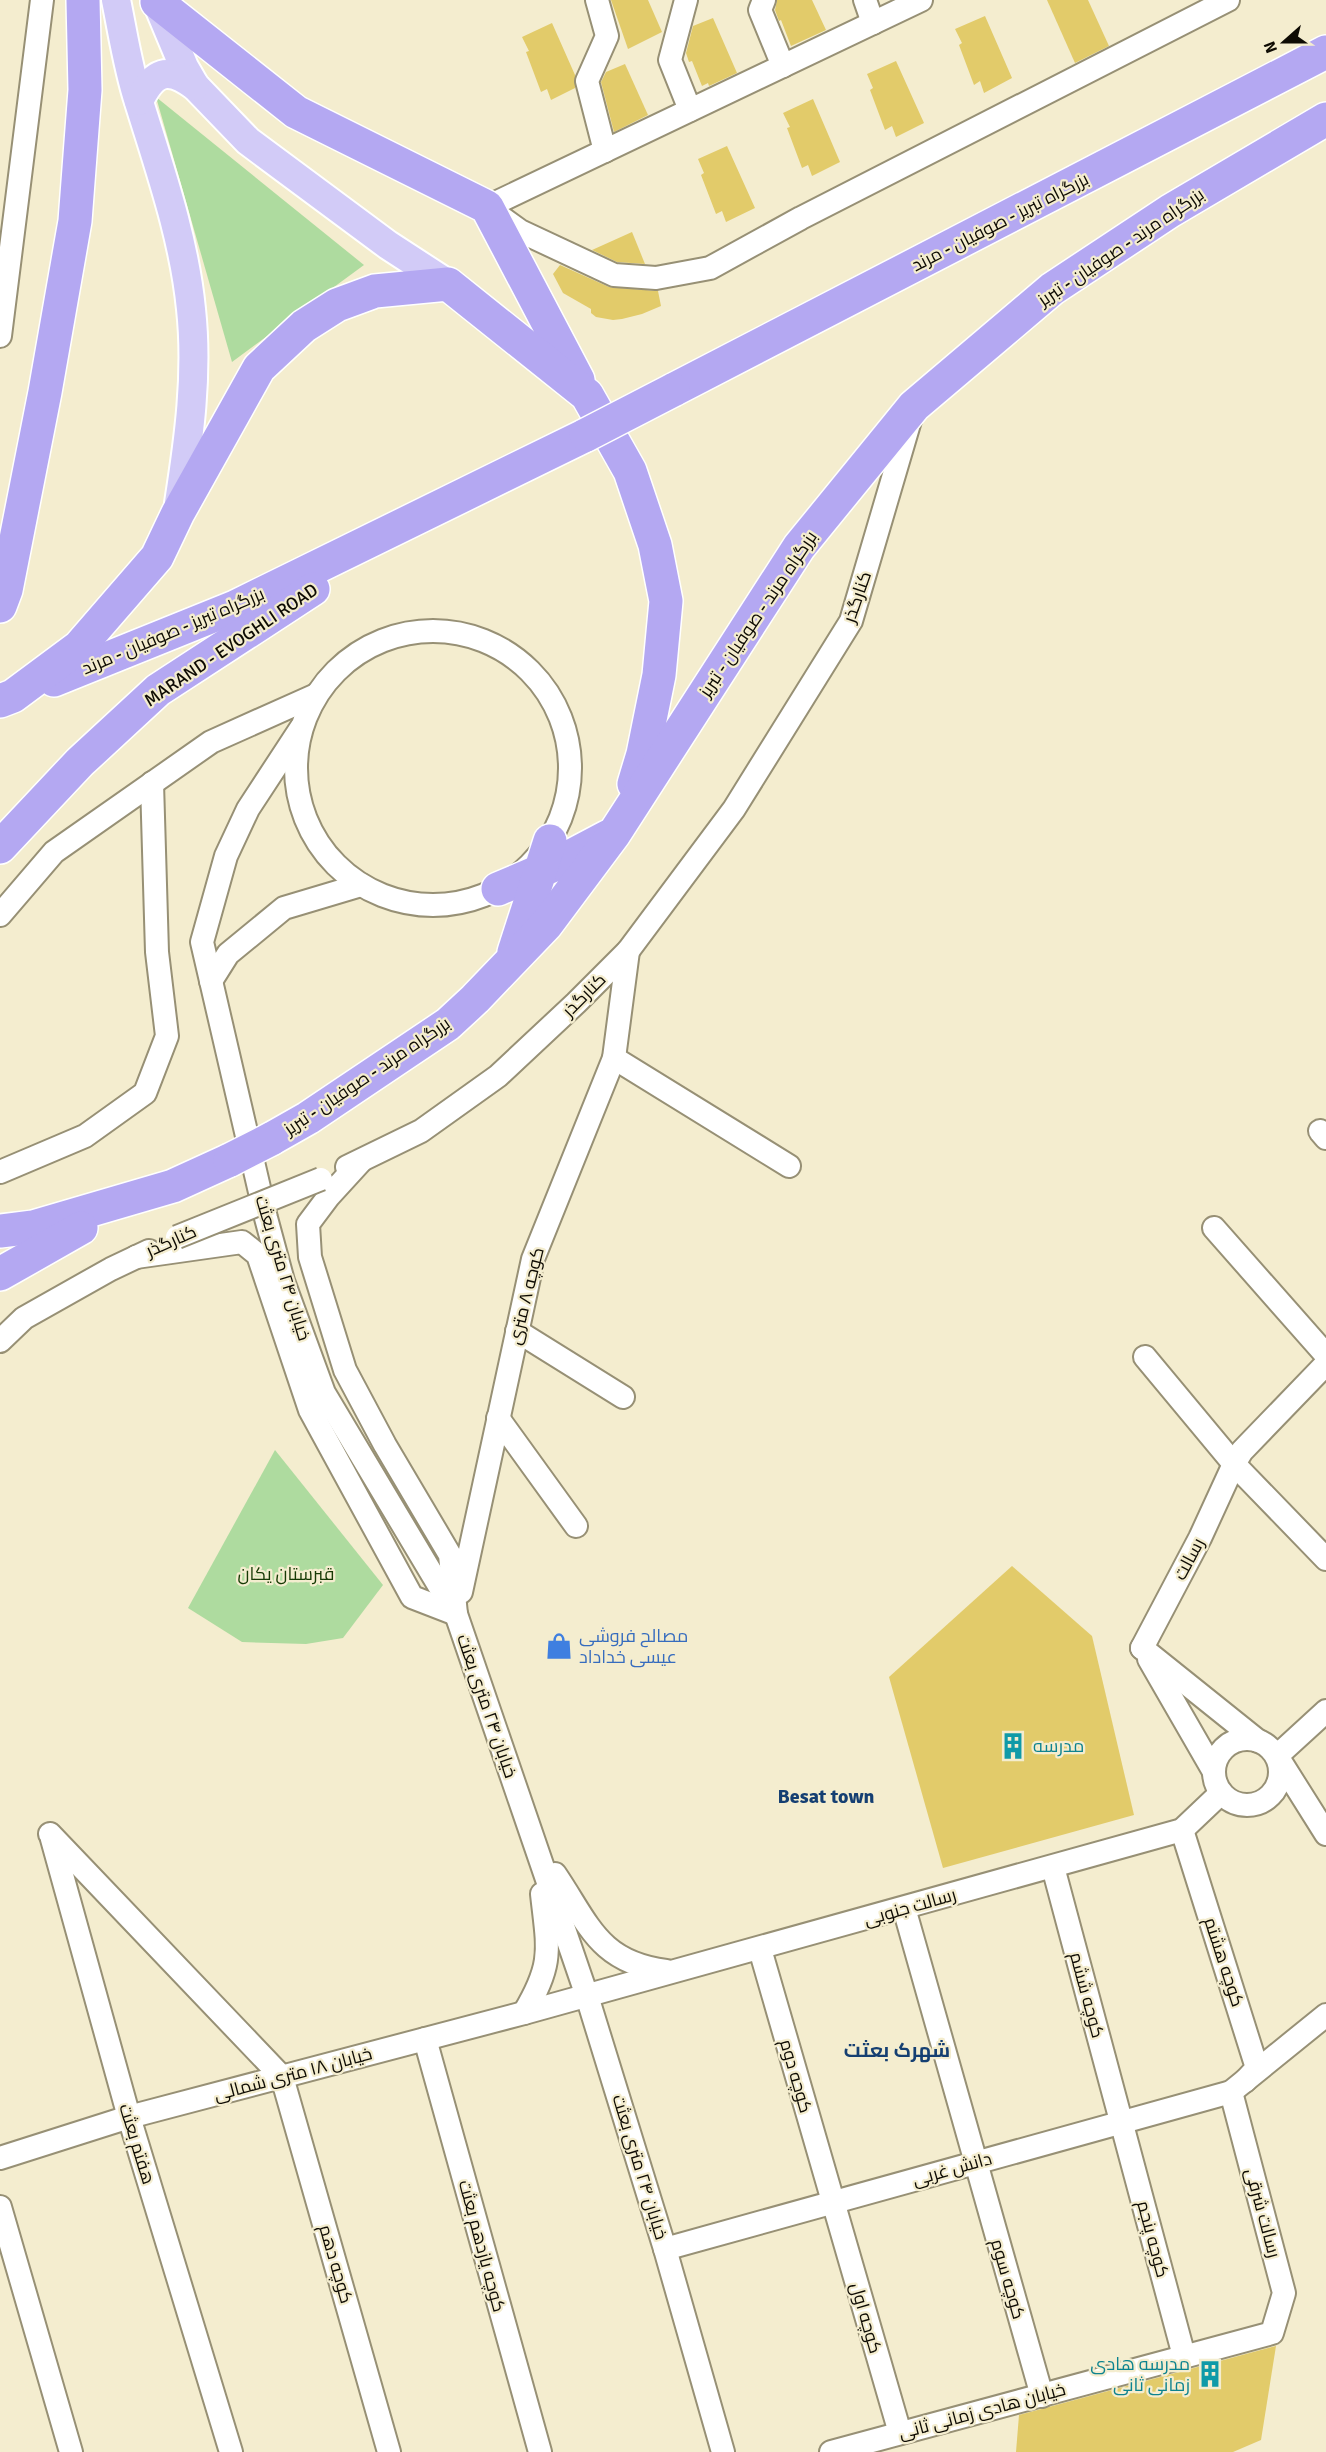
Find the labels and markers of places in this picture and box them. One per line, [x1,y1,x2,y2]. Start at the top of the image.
place label: مصالح فروشی عیسی خداداد [579,1625,688,1668]
shop icon: مصالح فروشی عیسی خداداد [544,1631,574,1661]
building icon: مدرسه [998,1731,1028,1761]
place label: مدرسه [1033,1735,1084,1757]
place label: مدرسه هادی زمانی ثانی [1090,2353,1190,2396]
building icon: مدرسه هادی زمانی ثانی [1195,2359,1225,2389]

